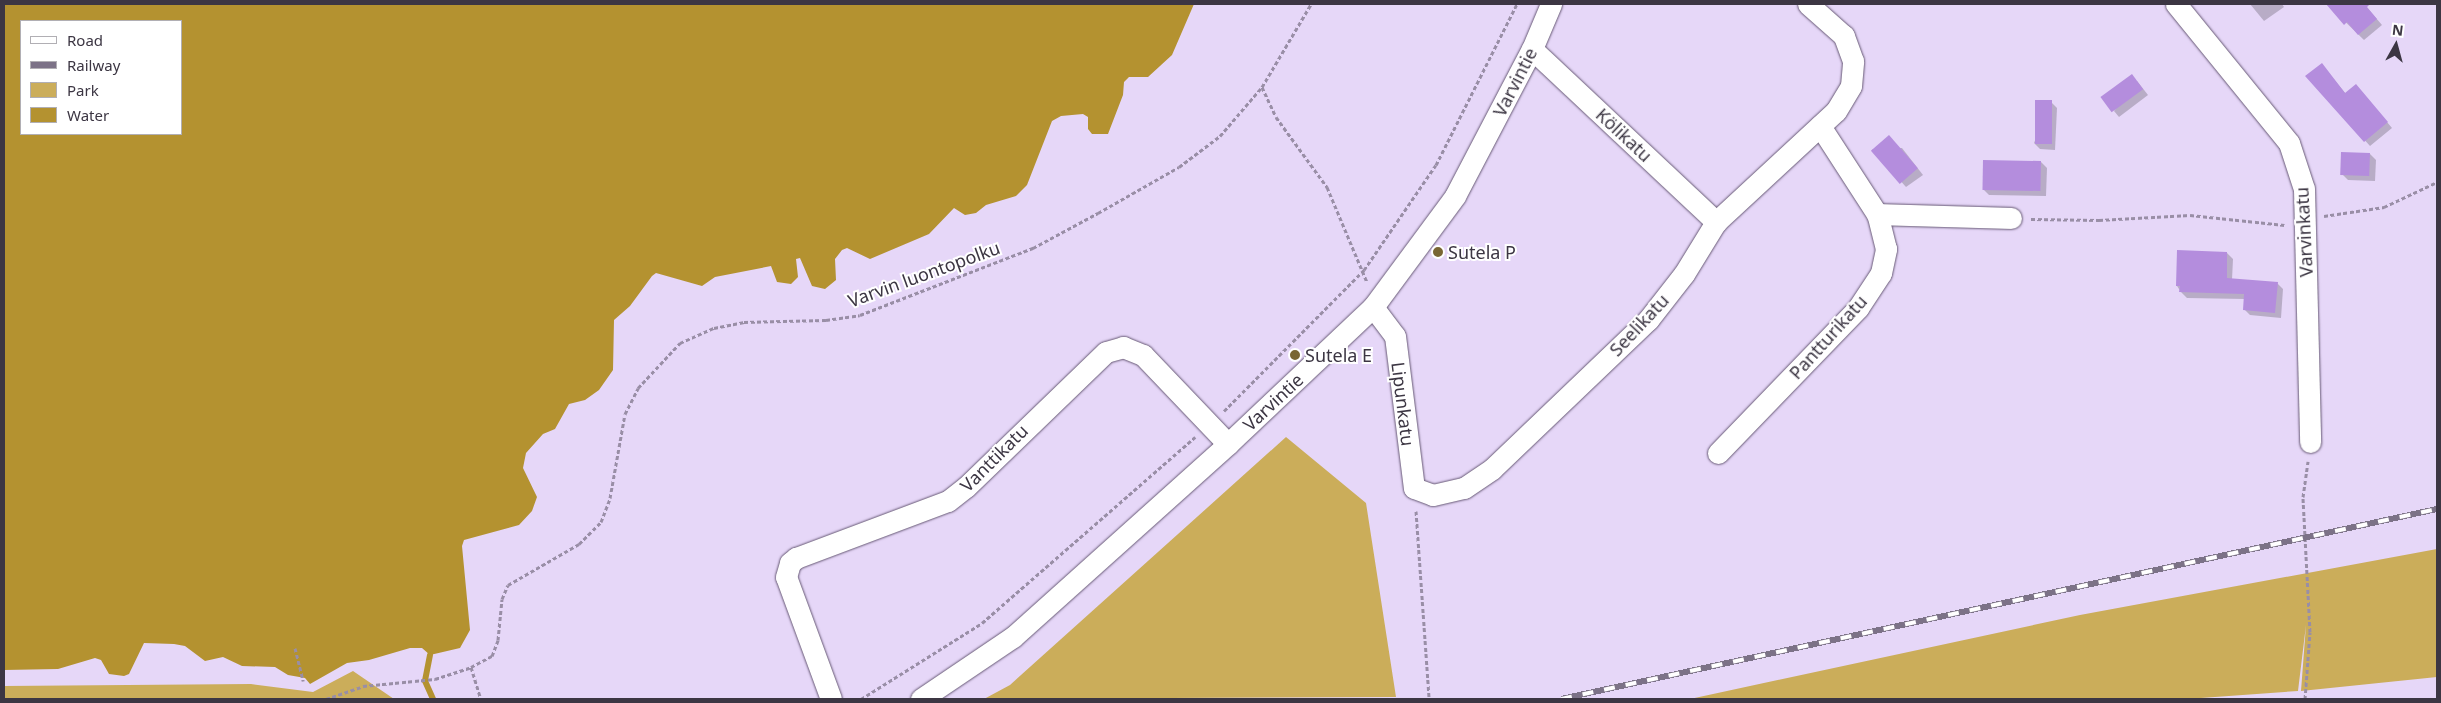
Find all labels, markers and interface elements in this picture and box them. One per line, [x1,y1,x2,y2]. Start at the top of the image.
text: N [2391,19,2405,40]
legend [20,20,182,135]
north arrow [2371,20,2421,70]
text: Road [67,30,103,50]
street label: Varvintie [1489,44,1541,120]
text: Railway [67,55,120,75]
text: Park [67,80,99,100]
street label: Kölikatu [1592,104,1656,166]
text: Water [67,105,109,125]
street label: Varvinkatu [2291,186,2317,278]
street label: Varvin luontopolku [845,236,1003,312]
place label: Sutela P [1448,241,1516,263]
marker: Sutela P [1432,246,1444,258]
street label: Seelikatu [1605,290,1673,360]
street label: Pantturikatu [1785,291,1871,383]
place label: Sutela E [1305,344,1372,366]
marker: Sutela E [1289,349,1301,361]
street label: Lipunkatu [1387,361,1419,447]
street label: Varvintie [1239,369,1307,435]
street label: Vanttikatu [956,420,1032,496]

